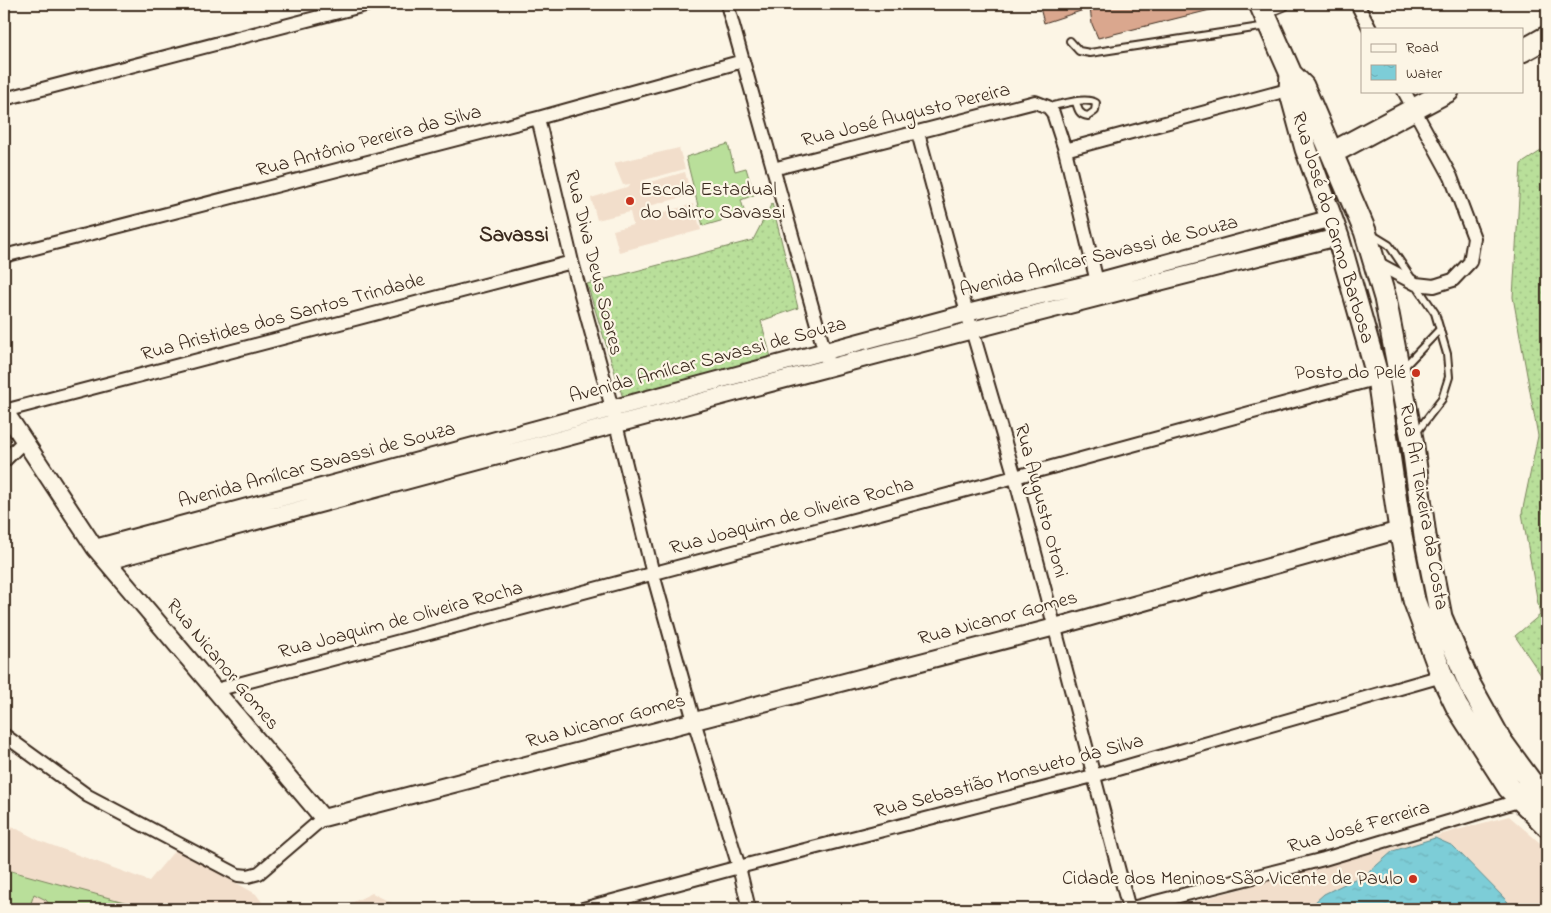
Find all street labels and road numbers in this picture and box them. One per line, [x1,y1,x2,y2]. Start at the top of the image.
street label: Rua José Augusto Pereira [799,76,1014,157]
street label: Rua Antônio Pereira da Silva [253,98,485,186]
street label: Rua José do Carmo Barbosa [1283,109,1381,347]
street label: Rua Diva Deus Soares [556,167,630,359]
street label: Avenida Amílcar Savassi de Souza [957,208,1241,306]
street label: Rua Aristides dos Santos Trindade [138,266,428,370]
street label: Avenida Amílcar Savassi de Souza [566,310,850,412]
street label: Rua Ari Teixeira da Costa [1391,402,1455,612]
street label: Avenida Amílcar Savassi de Souza [175,415,459,517]
street label: Rua Augusto Otoni [1005,421,1074,581]
street label: Rua Joaquim de Oliveira Rocha [667,470,917,564]
street label: Rua Joaquim de Oliveira Rocha [276,574,526,668]
street label: Rua Nicanor Gomes [915,584,1081,654]
street label: Rua Nicanor Gomes [158,593,286,737]
street label: Rua Nicanor Gomes [523,687,689,757]
street label: Rua Sebastião Monsueto da Silva [871,727,1147,827]
street label: Rua José Ferreira [1285,794,1433,862]

